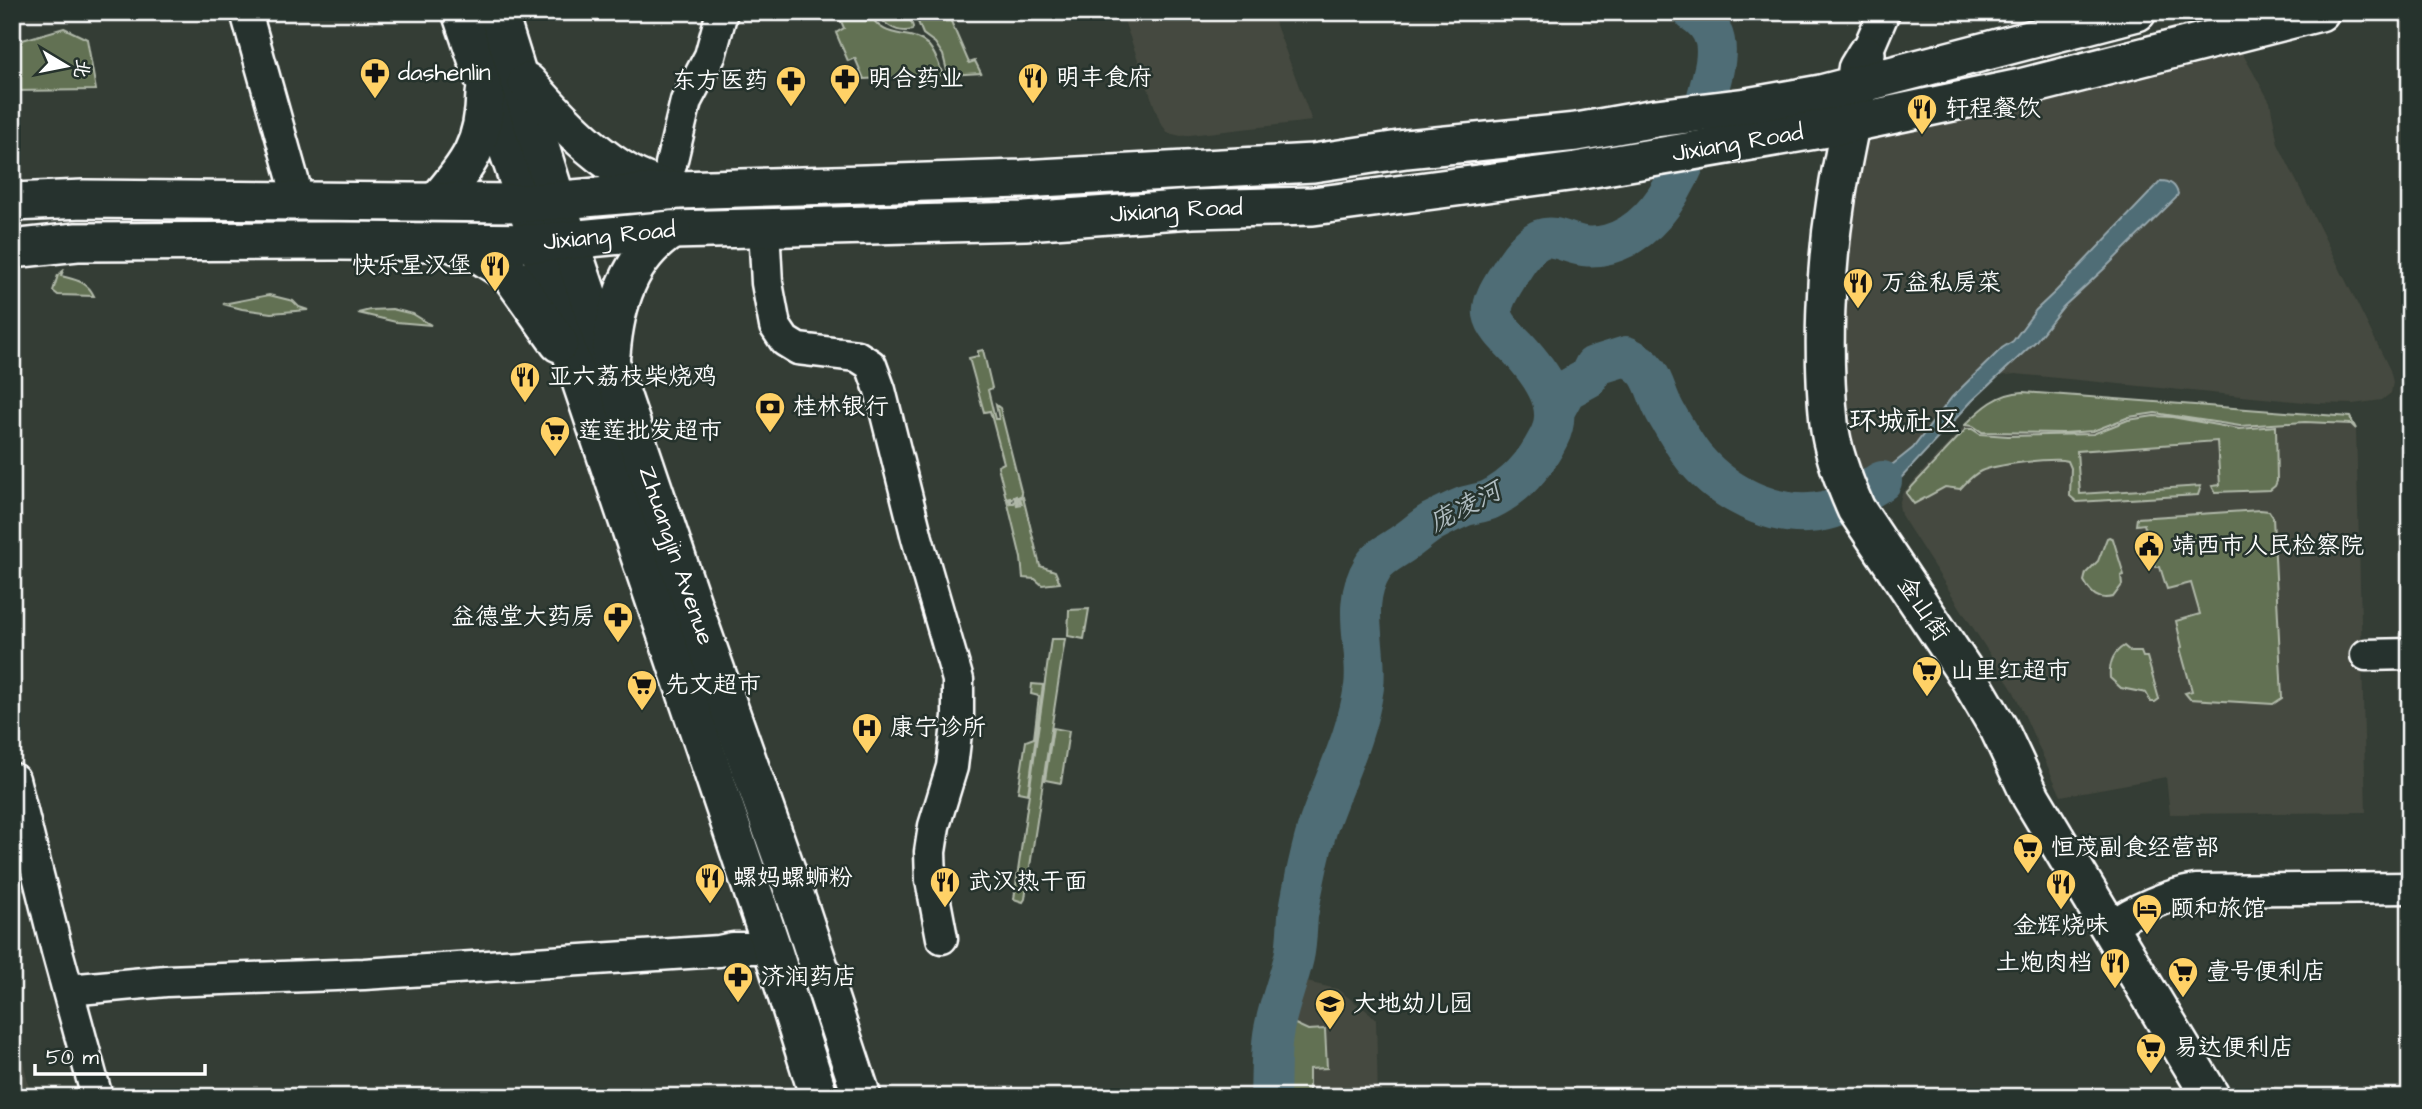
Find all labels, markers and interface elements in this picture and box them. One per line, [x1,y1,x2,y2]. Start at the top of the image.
north arrow [32,32,102,102]
pharmacy icon: dashenlin [358,56,392,100]
place label: dashenlin [398,56,491,90]
text: 北 [66,57,96,80]
restaurant icon: 明丰食府 [1016,61,1050,105]
place label: 明丰食府 [1056,61,1152,95]
pharmacy icon: 明合药业 [828,62,862,106]
place label: 明合药业 [868,62,964,96]
place label: 东方医药 [672,64,768,98]
pharmacy icon: 东方医药 [774,64,808,108]
restaurant icon: 轩程餐饮 [1905,92,1939,136]
place label: 轩程餐饮 [1945,92,2041,126]
street label: Jixiang Road [1669,115,1806,171]
street label: Jixiang Road [1109,191,1243,232]
street label: Jixiang Road [542,213,677,259]
place label: 快乐星汉堡 [352,249,472,283]
restaurant icon: 快乐星汉堡 [478,249,512,293]
restaurant icon: 万益私房菜 [1841,266,1875,310]
place label: 万益私房菜 [1881,266,2001,300]
restaurant icon: 亚六荔枝柴烧鸡 [508,360,542,404]
place label: 亚六荔枝柴烧鸡 [548,360,716,394]
bank icon: 桂林银行 [753,390,787,434]
place label: 桂林银行 [793,390,889,424]
district label: 环城社区 [1849,402,1961,441]
supermarket icon: 莲莲批发超市 [538,414,572,458]
place label: 莲莲批发超市 [578,414,722,448]
street label: Zhuangjin Avenue [630,462,722,650]
water label: 庞凌河 [1422,471,1511,541]
public building icon: 靖西市人民检察院 [2132,529,2166,573]
place label: 靖西市人民检察院 [2172,529,2364,563]
street label: 金山街 [1889,570,1957,648]
place label: 益德堂大药房 [451,600,595,634]
pharmacy icon: 益德堂大药房 [601,600,635,644]
supermarket icon: 山里红超市 [1910,654,1944,698]
place label: 山里红超市 [1950,654,2070,688]
supermarket icon: 先文超市 [625,668,659,712]
place label: 先文超市 [665,668,761,702]
hospital icon: 康宁诊所 [850,711,884,755]
place label: 康宁诊所 [890,711,986,745]
supermarket icon: 恒茂副食经营部 [2011,831,2045,875]
place label: 恒茂副食经营部 [2051,831,2219,865]
restaurant icon: 螺妈螺蛳粉 [693,861,727,905]
place label: 螺妈螺蛳粉 [733,861,853,895]
restaurant icon: 武汉热干面 [928,865,962,909]
place label: 武汉热干面 [968,865,1088,899]
restaurant icon: 金辉烧味 [2044,867,2078,911]
hotel icon: 颐和旅馆 [2130,892,2164,936]
place label: 颐和旅馆 [2170,892,2266,926]
place label: 金辉烧味 [2013,909,2109,943]
place label: 土炮肉档 [1996,946,2092,980]
restaurant icon: 土炮肉档 [2098,946,2132,990]
supermarket icon: 壹号便利店 [2166,955,2200,999]
place label: 壹号便利店 [2206,955,2326,989]
pharmacy icon: 济润药店 [721,960,755,1004]
place label: 济润药店 [761,960,857,994]
school or university icon: 大地幼儿园 [1313,987,1347,1031]
place label: 大地幼儿园 [1353,987,1473,1021]
supermarket icon: 易达便利店 [2134,1031,2168,1075]
place label: 易达便利店 [2174,1031,2294,1065]
scale bar [35,1032,205,1076]
text: 50 m [46,1043,100,1072]

